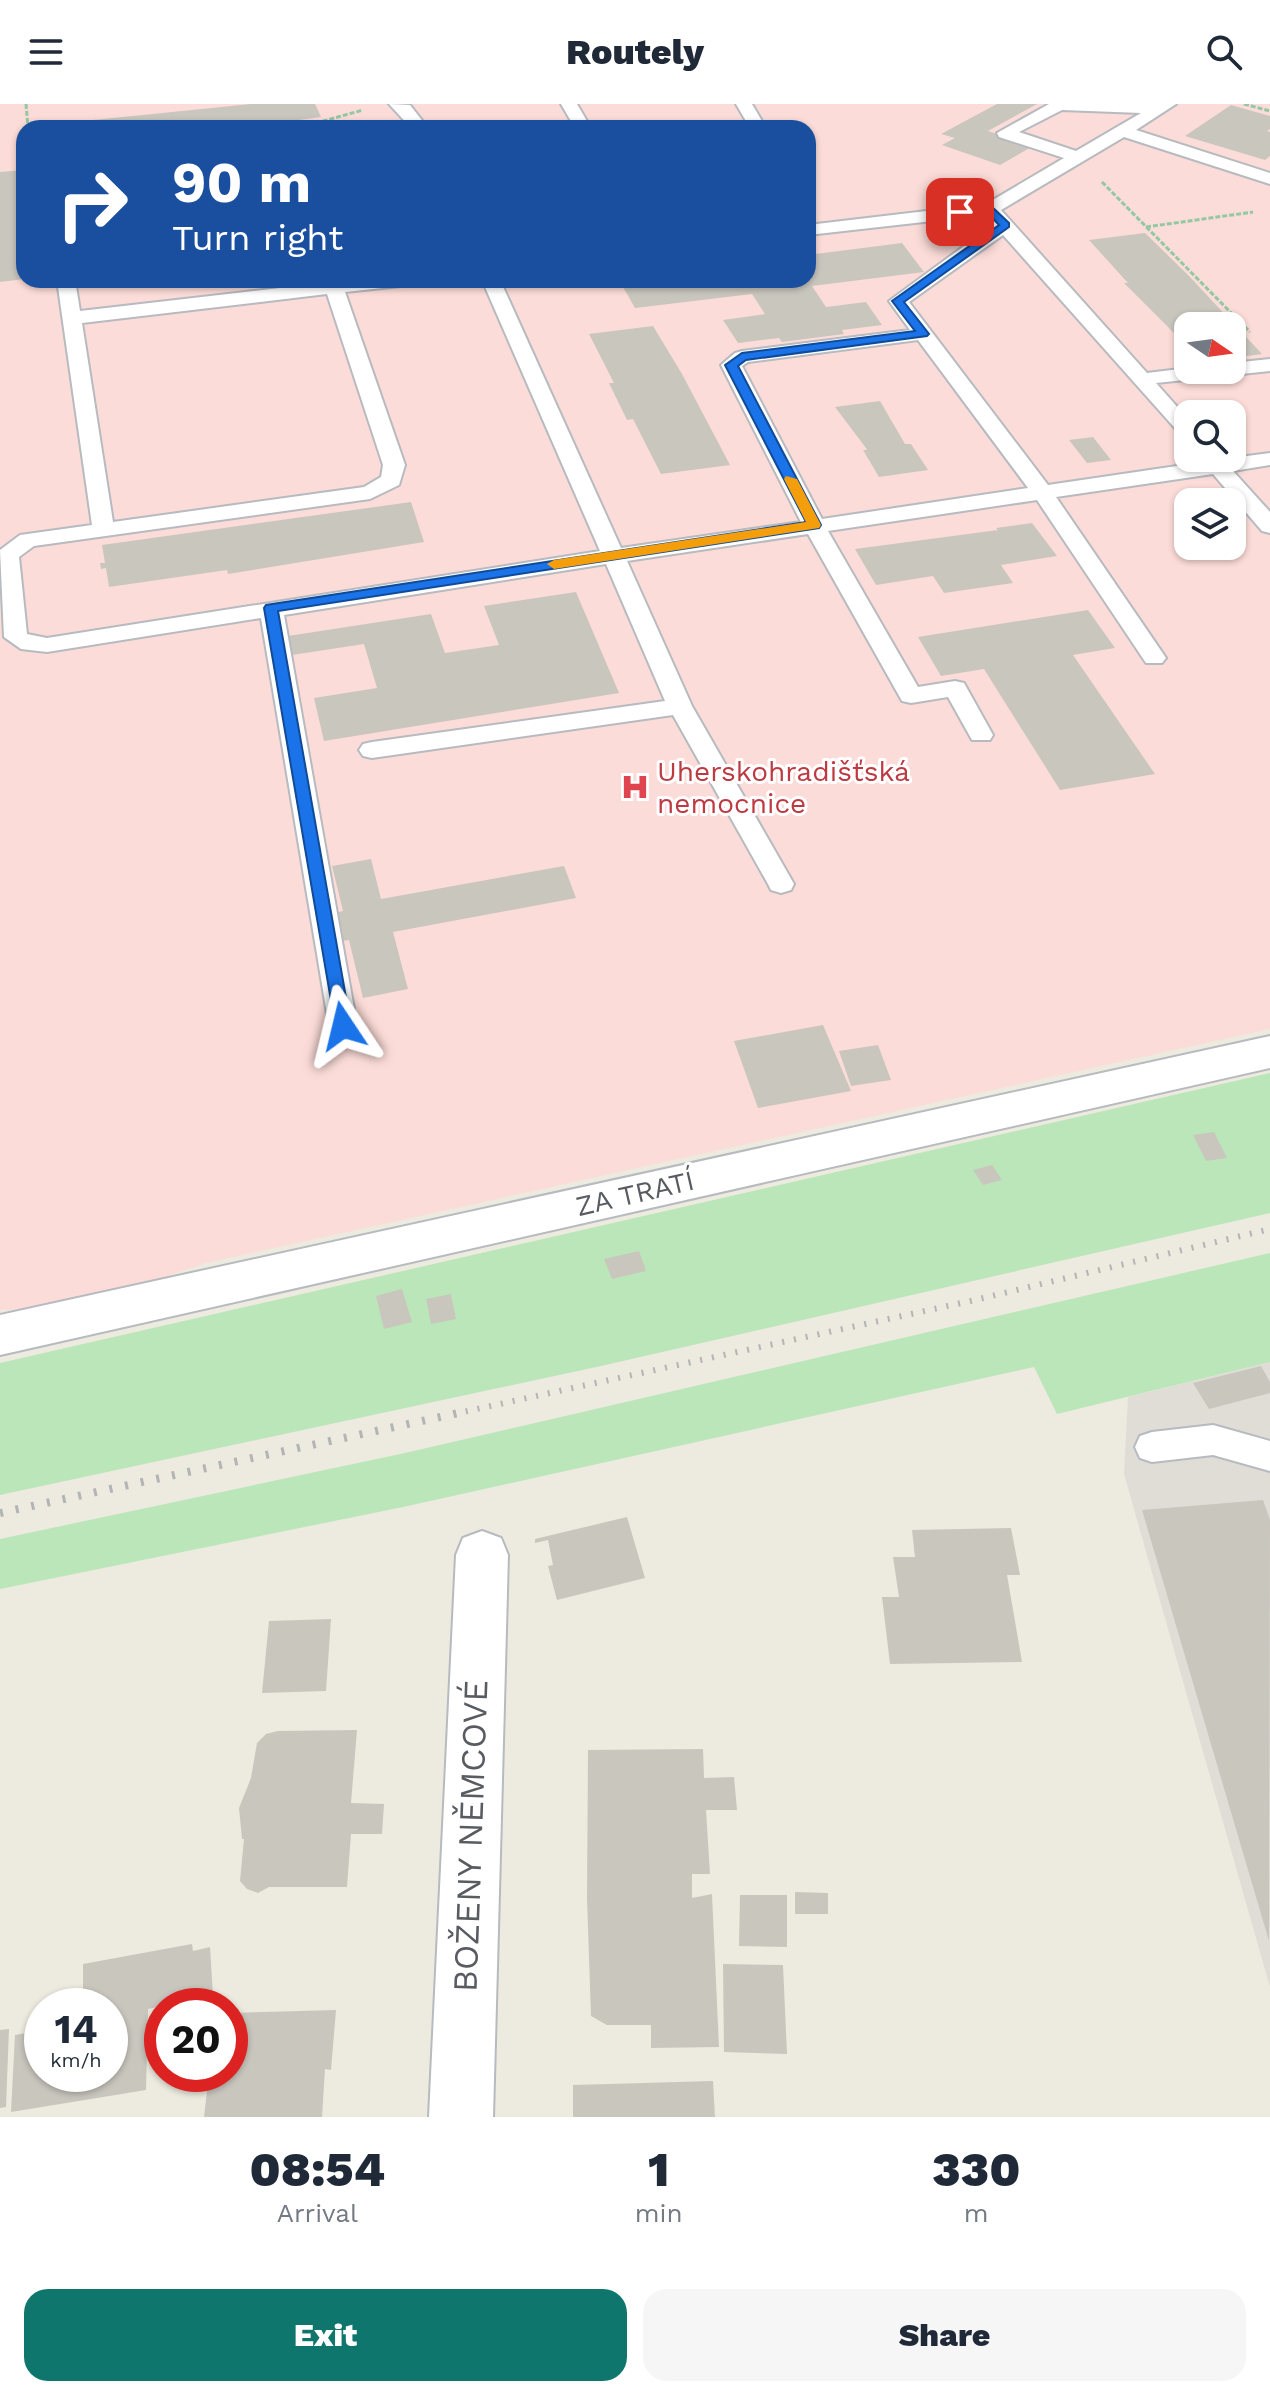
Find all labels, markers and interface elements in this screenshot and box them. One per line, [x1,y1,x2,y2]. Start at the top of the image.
icon: menu [24,30,68,74]
icon: search [1202,30,1246,74]
text: Routely [566,31,704,73]
text: 90 m [172,150,311,216]
icon: right [40,152,144,256]
pin [926,178,994,246]
icon: arrive [938,190,982,234]
text: Turn right [172,217,343,259]
north arrow [1174,312,1246,384]
map controls [1174,312,1246,560]
button: search [1174,400,1246,472]
button: layers [1174,488,1246,560]
place label: Uherskohradišťská nemocnice [657,755,910,820]
hospital icon: Uherskohradišťská nemocnice [620,772,650,802]
position arrow [301,984,385,1068]
street label: ZA TRATÍ [573,1164,698,1223]
street label: BOŽENY NĚMCOVÉ [445,1679,495,1993]
speed limit sign: 20 [144,1988,248,2092]
text: 14 [54,2006,98,2053]
text: km/h [50,2048,102,2072]
text: 08:54 [249,2141,385,2198]
text: 1 [648,2141,669,2198]
text: 330 [932,2141,1021,2198]
text: Arrival [277,2198,358,2228]
text: min [635,2198,682,2228]
text: m [964,2198,989,2228]
button: Exit [24,2289,627,2381]
button: Share [643,2289,1246,2381]

